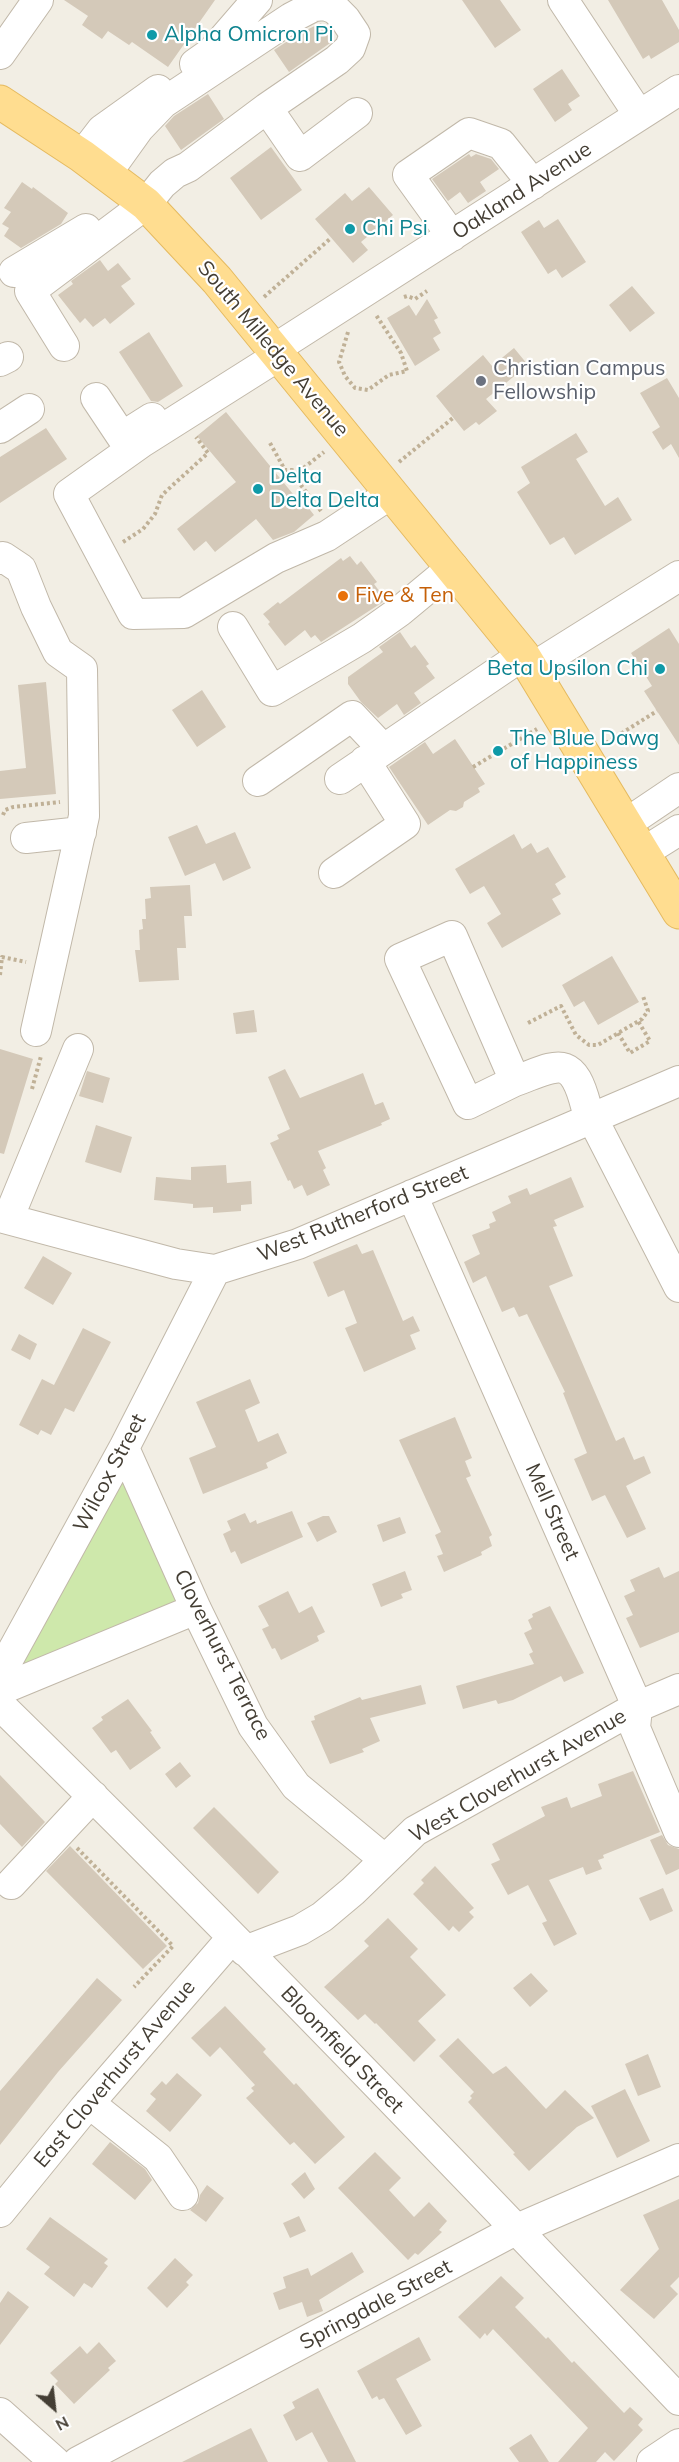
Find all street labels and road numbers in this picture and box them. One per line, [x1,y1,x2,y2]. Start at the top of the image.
street label: Oakland Avenue [448,137,596,245]
street label: South Milledge Avenue [192,256,354,442]
street label: West Rutherford Street [254,1160,472,1268]
street label: Wilcox Street [68,1410,152,1536]
street label: Mell Street [520,1460,584,1564]
street label: Cloverhurst Terrace [168,1565,276,1745]
street label: West Cloverhurst Avenue [405,1704,631,1848]
street label: East Cloverhurst Avenue [29,1975,201,2173]
street label: Bloomfield Street [275,1981,409,2119]
street label: Springdale Street [296,2254,456,2356]

